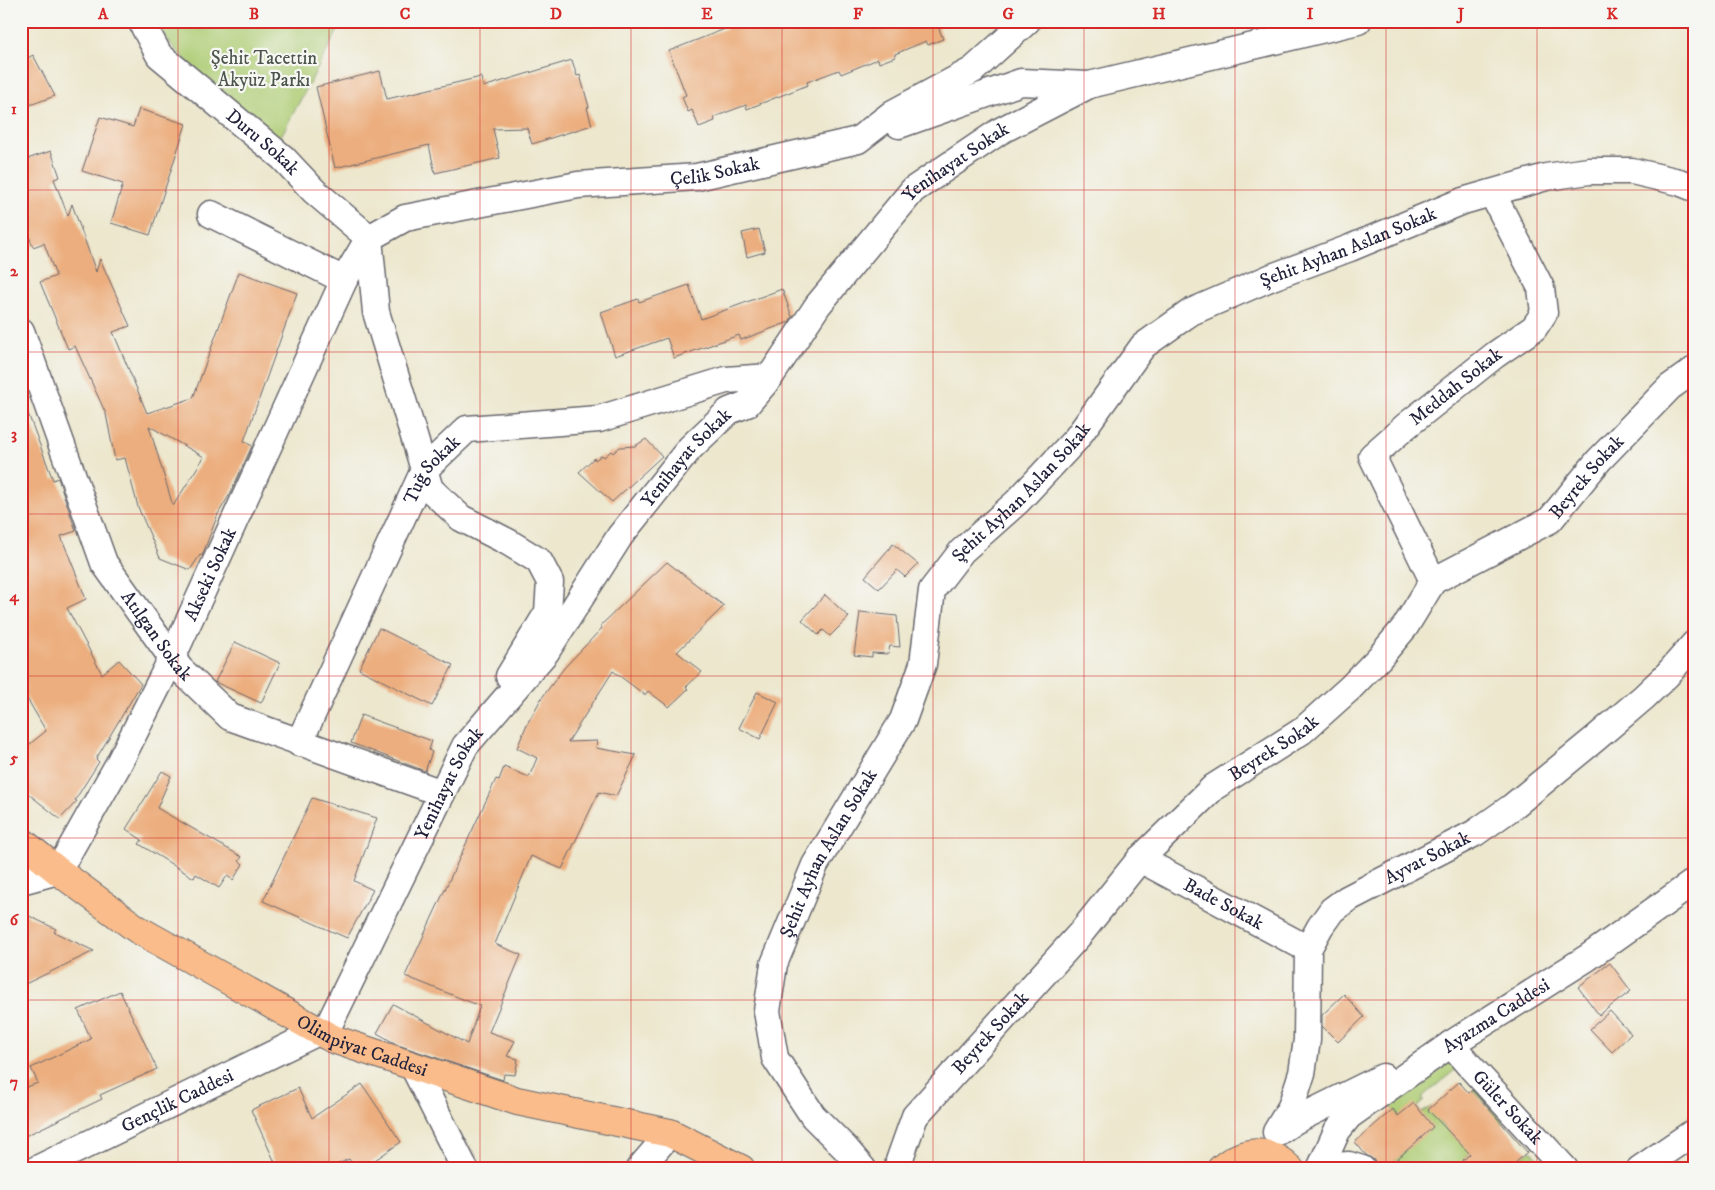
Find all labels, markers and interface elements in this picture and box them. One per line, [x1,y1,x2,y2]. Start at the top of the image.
text: A [97,4,109,24]
text: B [249,4,259,24]
text: C [400,4,410,24]
text: D [550,4,562,24]
text: E [701,4,713,24]
text: F [853,4,863,24]
text: G [1002,4,1014,24]
text: H [1152,4,1166,24]
text: I [1307,4,1314,24]
text: J [1456,4,1465,24]
text: K [1606,4,1618,24]
park label: Şehit Tacettin Akyüz Parkı [211,47,317,92]
text: 1 [11,99,17,119]
street label: Duru Sokak [221,104,305,180]
street label: Yenihayat Sokak [897,117,1013,206]
street label: Çelik Sokak [669,151,762,190]
street label: Şehit Ayhan Aslan Sokak [1256,202,1440,292]
text: 2 [10,261,19,281]
street label: Meddah Sokak [1405,342,1507,430]
street label: Yenihayat Sokak [636,403,737,512]
street label: Şehit Ayhan Aslan Sokak [947,418,1096,566]
text: 3 [11,424,17,444]
street label: Tuğ Sokak [399,430,465,508]
street label: Beyrek Sokak [1544,430,1629,524]
street label: Akseki Sokak [179,523,242,625]
text: 4 [8,586,19,606]
street label: Atılgan Sokak [116,586,197,686]
street label: Beyrek Sokak [1224,710,1324,786]
street label: Yenihayat Sokak [410,722,488,844]
text: 5 [9,748,18,768]
street label: Şehit Ayhan Aslan Sokak [775,764,882,941]
street label: Ayvat Sokak [1380,826,1475,889]
street label: Bade Sokak [1180,873,1268,935]
text: 6 [10,910,20,930]
street label: Ayazma Caddesi [1438,973,1554,1058]
street label: Beyrek Sokak [947,986,1034,1079]
street label: Olimpiyat Caddesi [293,1009,431,1082]
street label: Gençlik Caddesi [117,1063,237,1138]
street label: Güler Sokak [1468,1065,1548,1150]
text: 7 [10,1072,18,1092]

